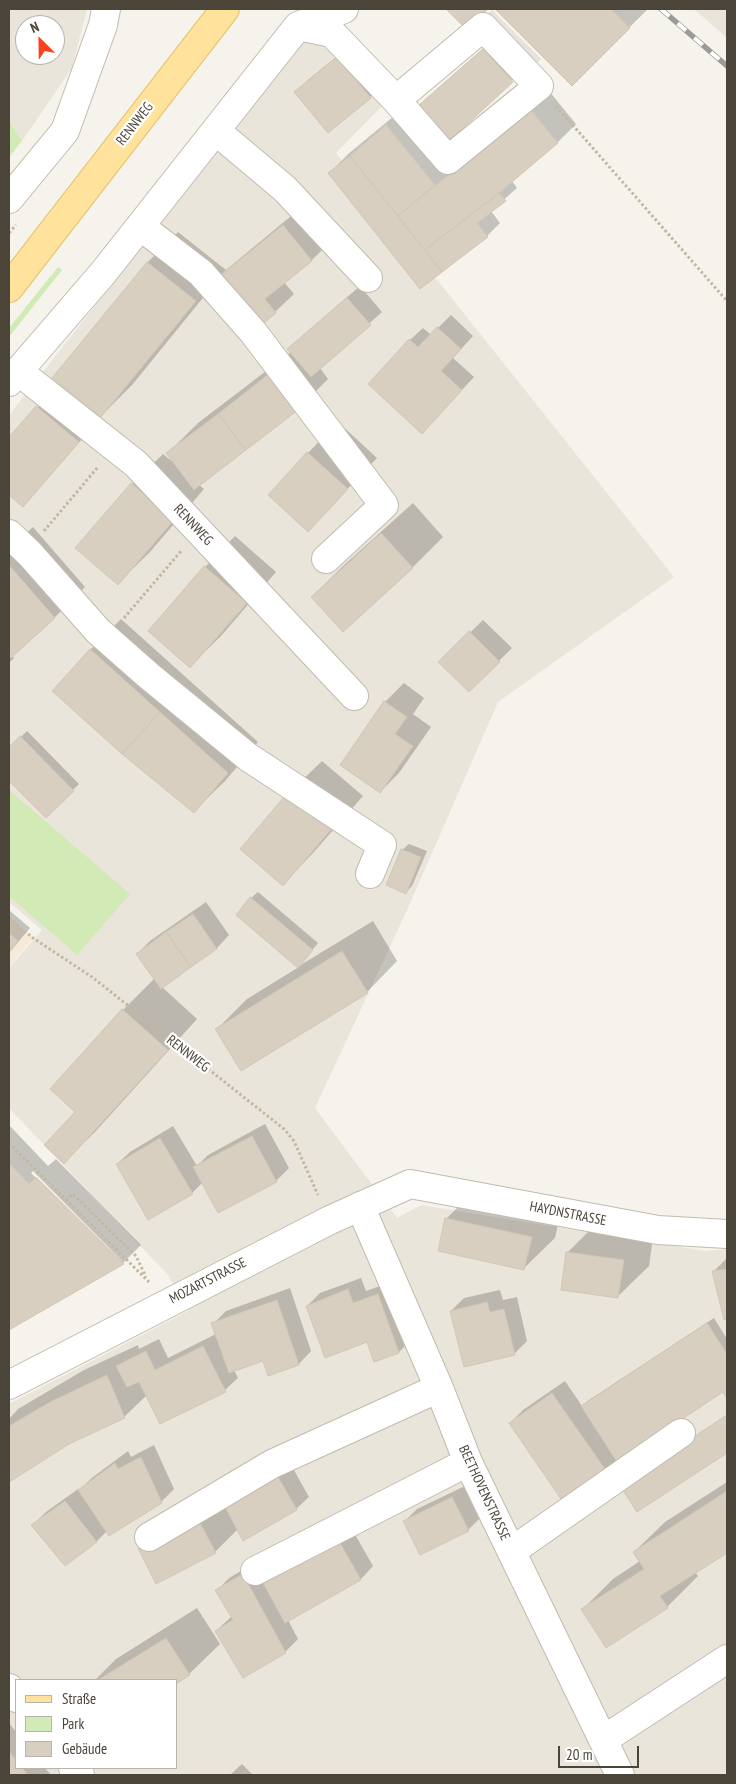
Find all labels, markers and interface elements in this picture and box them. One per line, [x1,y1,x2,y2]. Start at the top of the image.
north arrow [15,15,65,65]
text: N [28,17,42,37]
street label: RENNWEG [113,99,157,149]
street label: RENNWEG [170,501,216,549]
street label: RENNWEG [163,1032,213,1076]
street label: HAYDNSTRASSE [528,1198,608,1230]
street label: MOZARTSTRASSE [167,1254,249,1308]
street label: BEETHOVENSTRASSE [455,1443,513,1543]
legend [15,1679,178,1769]
text: Straße [62,1689,96,1708]
text: Park [62,1714,84,1733]
scale bar [561,1736,642,1768]
text: Gebäude [62,1739,107,1758]
text: 20 m [566,1745,592,1764]

